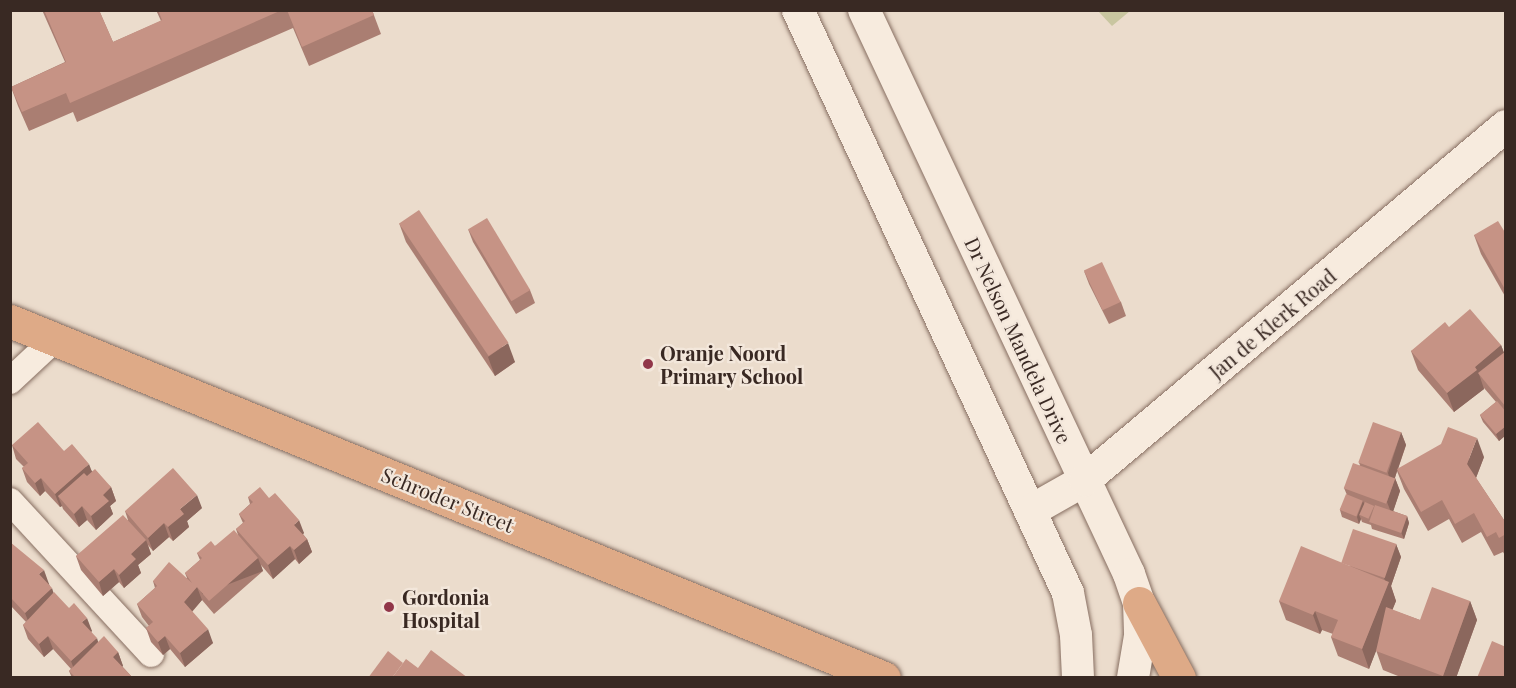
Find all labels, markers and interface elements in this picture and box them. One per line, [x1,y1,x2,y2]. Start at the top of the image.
street label: Dr Nelson Mandela Drive [961,233,1077,447]
street label: Jan de Klerk Road [1204,263,1340,383]
place label: Oranje Noord Primary School [660,340,804,387]
marker: Oranje Noord Primary School [641,357,655,371]
street label: Schroder Street [378,461,518,537]
place label: Gordonia Hospital [402,584,489,631]
marker: Gordonia Hospital [380,598,398,616]

